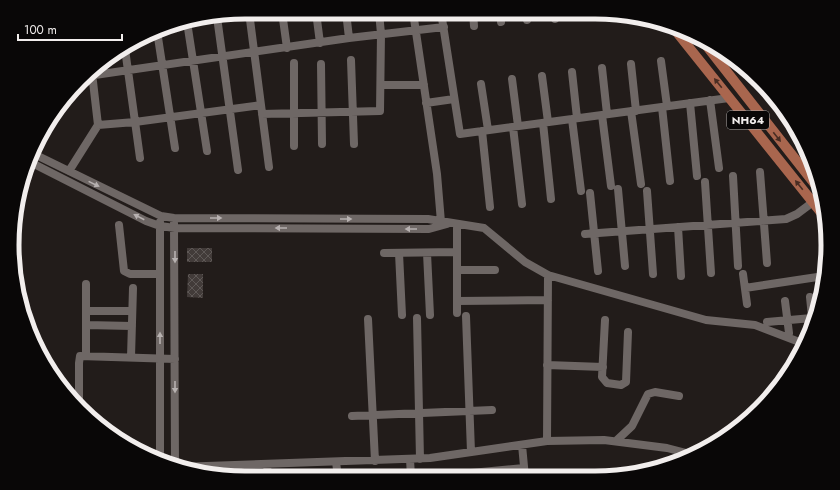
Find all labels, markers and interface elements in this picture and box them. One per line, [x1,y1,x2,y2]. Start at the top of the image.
scale bar [18,16,122,42]
text: 100 m [24,21,57,39]
one-way arrow [714,78,722,89]
road number: NH64 [727,111,769,129]
one-way arrow [773,131,782,142]
one-way arrow [795,179,804,190]
one-way arrow [88,180,100,187]
one-way arrow [133,214,145,221]
one-way arrow [210,215,223,221]
one-way arrow [340,216,353,222]
one-way arrow [274,225,287,231]
one-way arrow [404,226,417,232]
one-way arrow [172,251,178,264]
one-way arrow [157,331,163,344]
one-way arrow [172,381,178,394]

